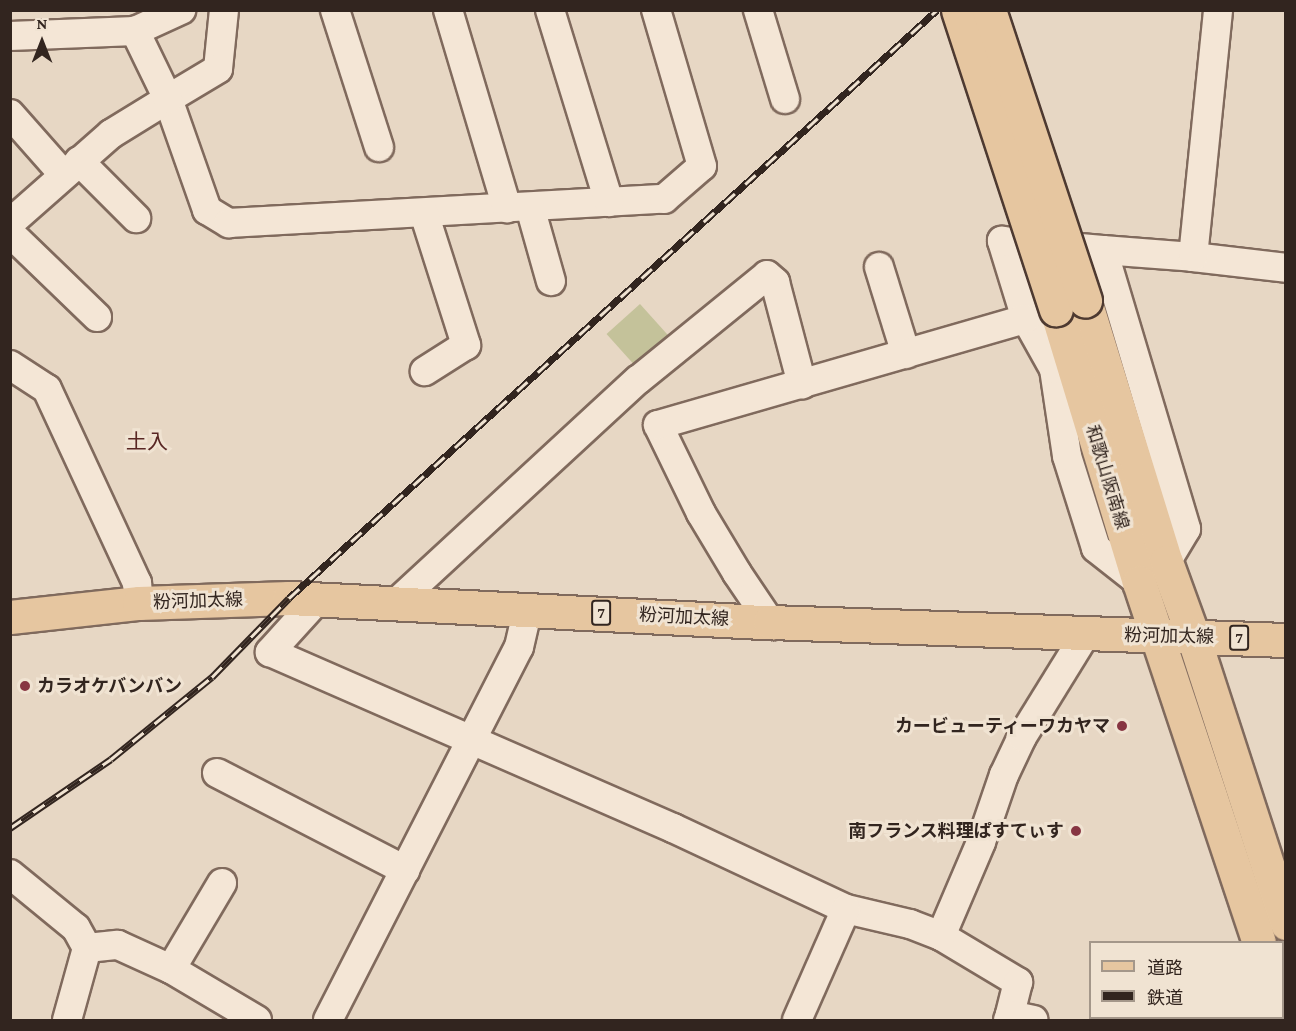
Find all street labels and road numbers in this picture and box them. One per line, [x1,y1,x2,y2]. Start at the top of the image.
street label: 和歌山阪南線 [1081,422,1133,532]
street label: 粉河加太線 [153,589,243,613]
road number: 7 [590,600,612,626]
street label: 粉河加太線 [638,604,730,630]
street label: 粉河加太線 [1124,624,1214,648]
road number: 7 [1228,625,1250,651]

